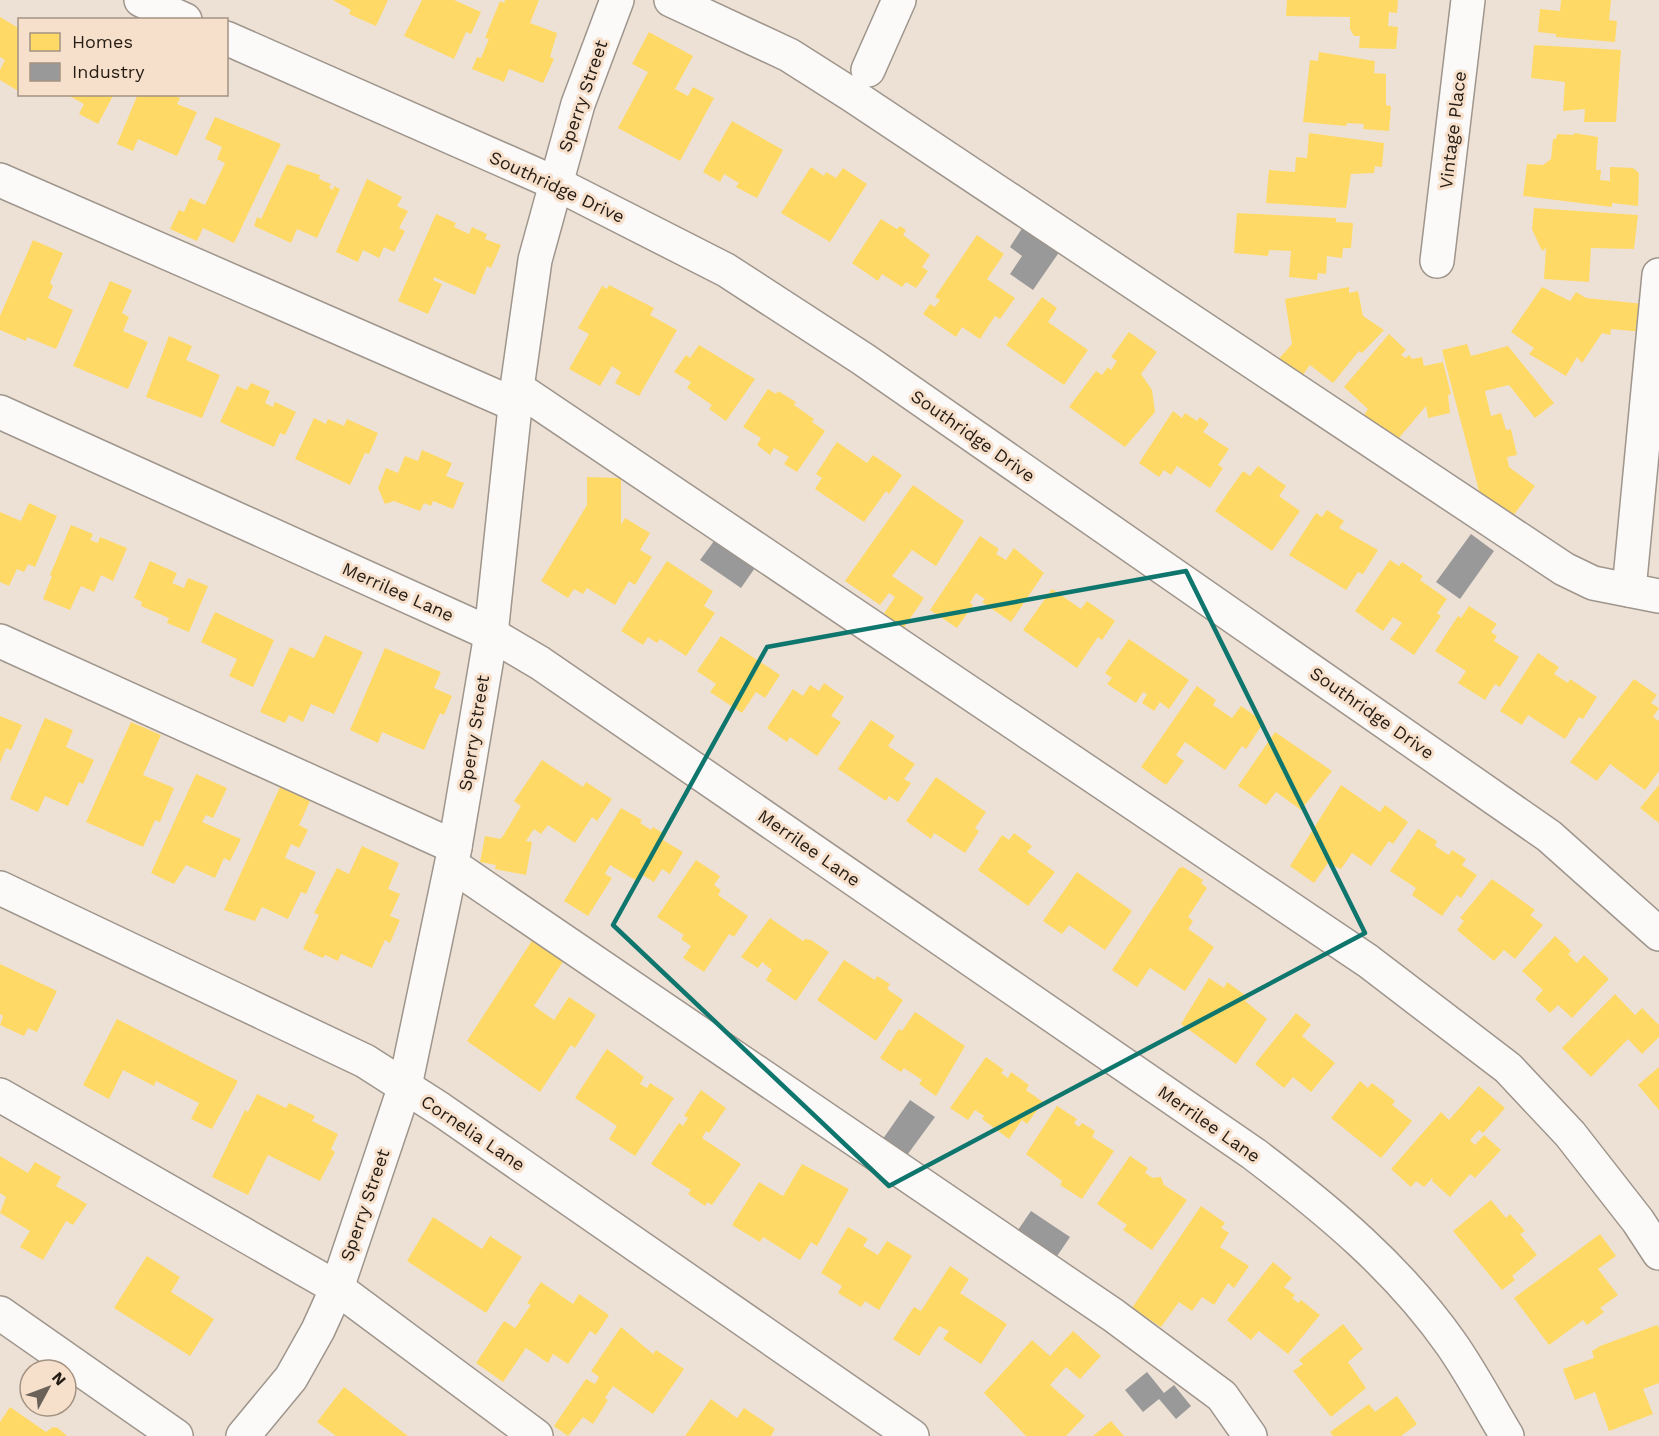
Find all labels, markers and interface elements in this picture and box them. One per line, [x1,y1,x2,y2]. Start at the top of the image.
legend [18,18,228,96]
text: Homes [72,31,133,52]
street label: Sperry Street [554,37,612,155]
text: Industry [72,61,145,82]
street label: Vintage Place [1435,70,1470,190]
street label: Southridge Drive [486,146,628,227]
street label: Southridge Drive [907,385,1039,486]
street label: Merrilee Lane [339,558,457,626]
street label: Southridge Drive [1306,662,1438,763]
street label: Sperry Street [454,673,493,792]
street label: Merrilee Lane [754,805,864,891]
street label: Merrilee Lane [1154,1081,1264,1167]
street label: Cornelia Lane [417,1090,529,1175]
street label: Sperry Street [336,1146,394,1264]
north arrow [18,1358,78,1418]
text: N [48,1368,70,1389]

